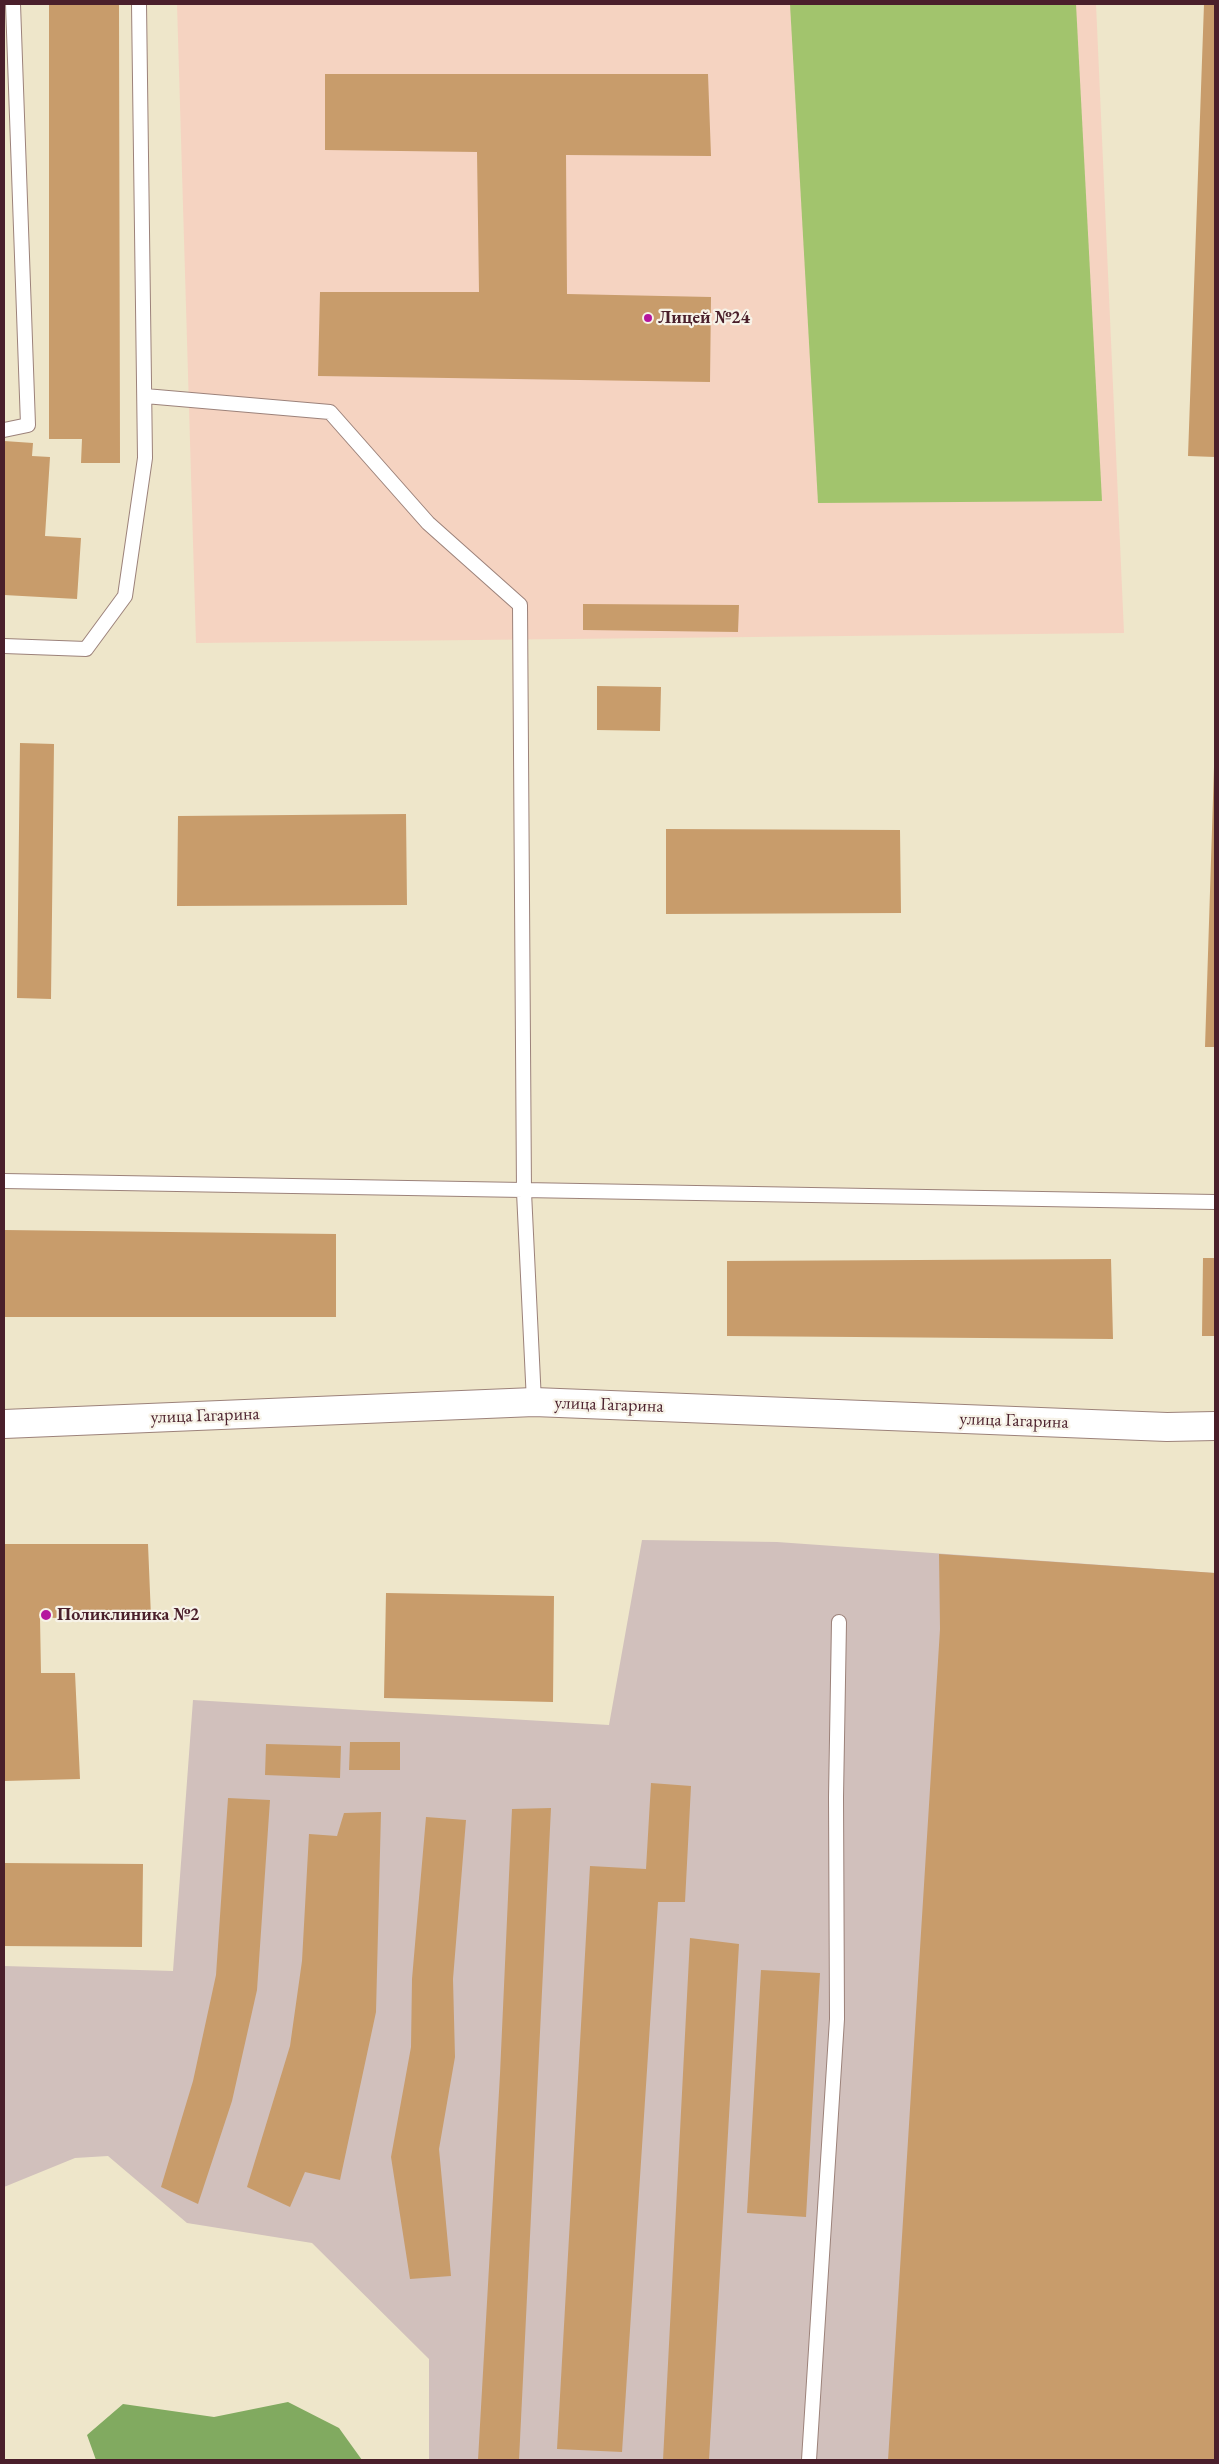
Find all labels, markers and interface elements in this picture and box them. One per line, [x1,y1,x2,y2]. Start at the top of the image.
place label: Лицей №24 [658,307,750,329]
marker: Лицей №24 [642,312,654,324]
street label: улица Гагарина [554,1392,664,1418]
street label: улица Гагарина [150,1403,260,1429]
street label: улица Гагарина [959,1408,1069,1434]
place label: Поликлиника №2 [57,1604,199,1626]
marker: Поликлиника №2 [39,1608,53,1622]

